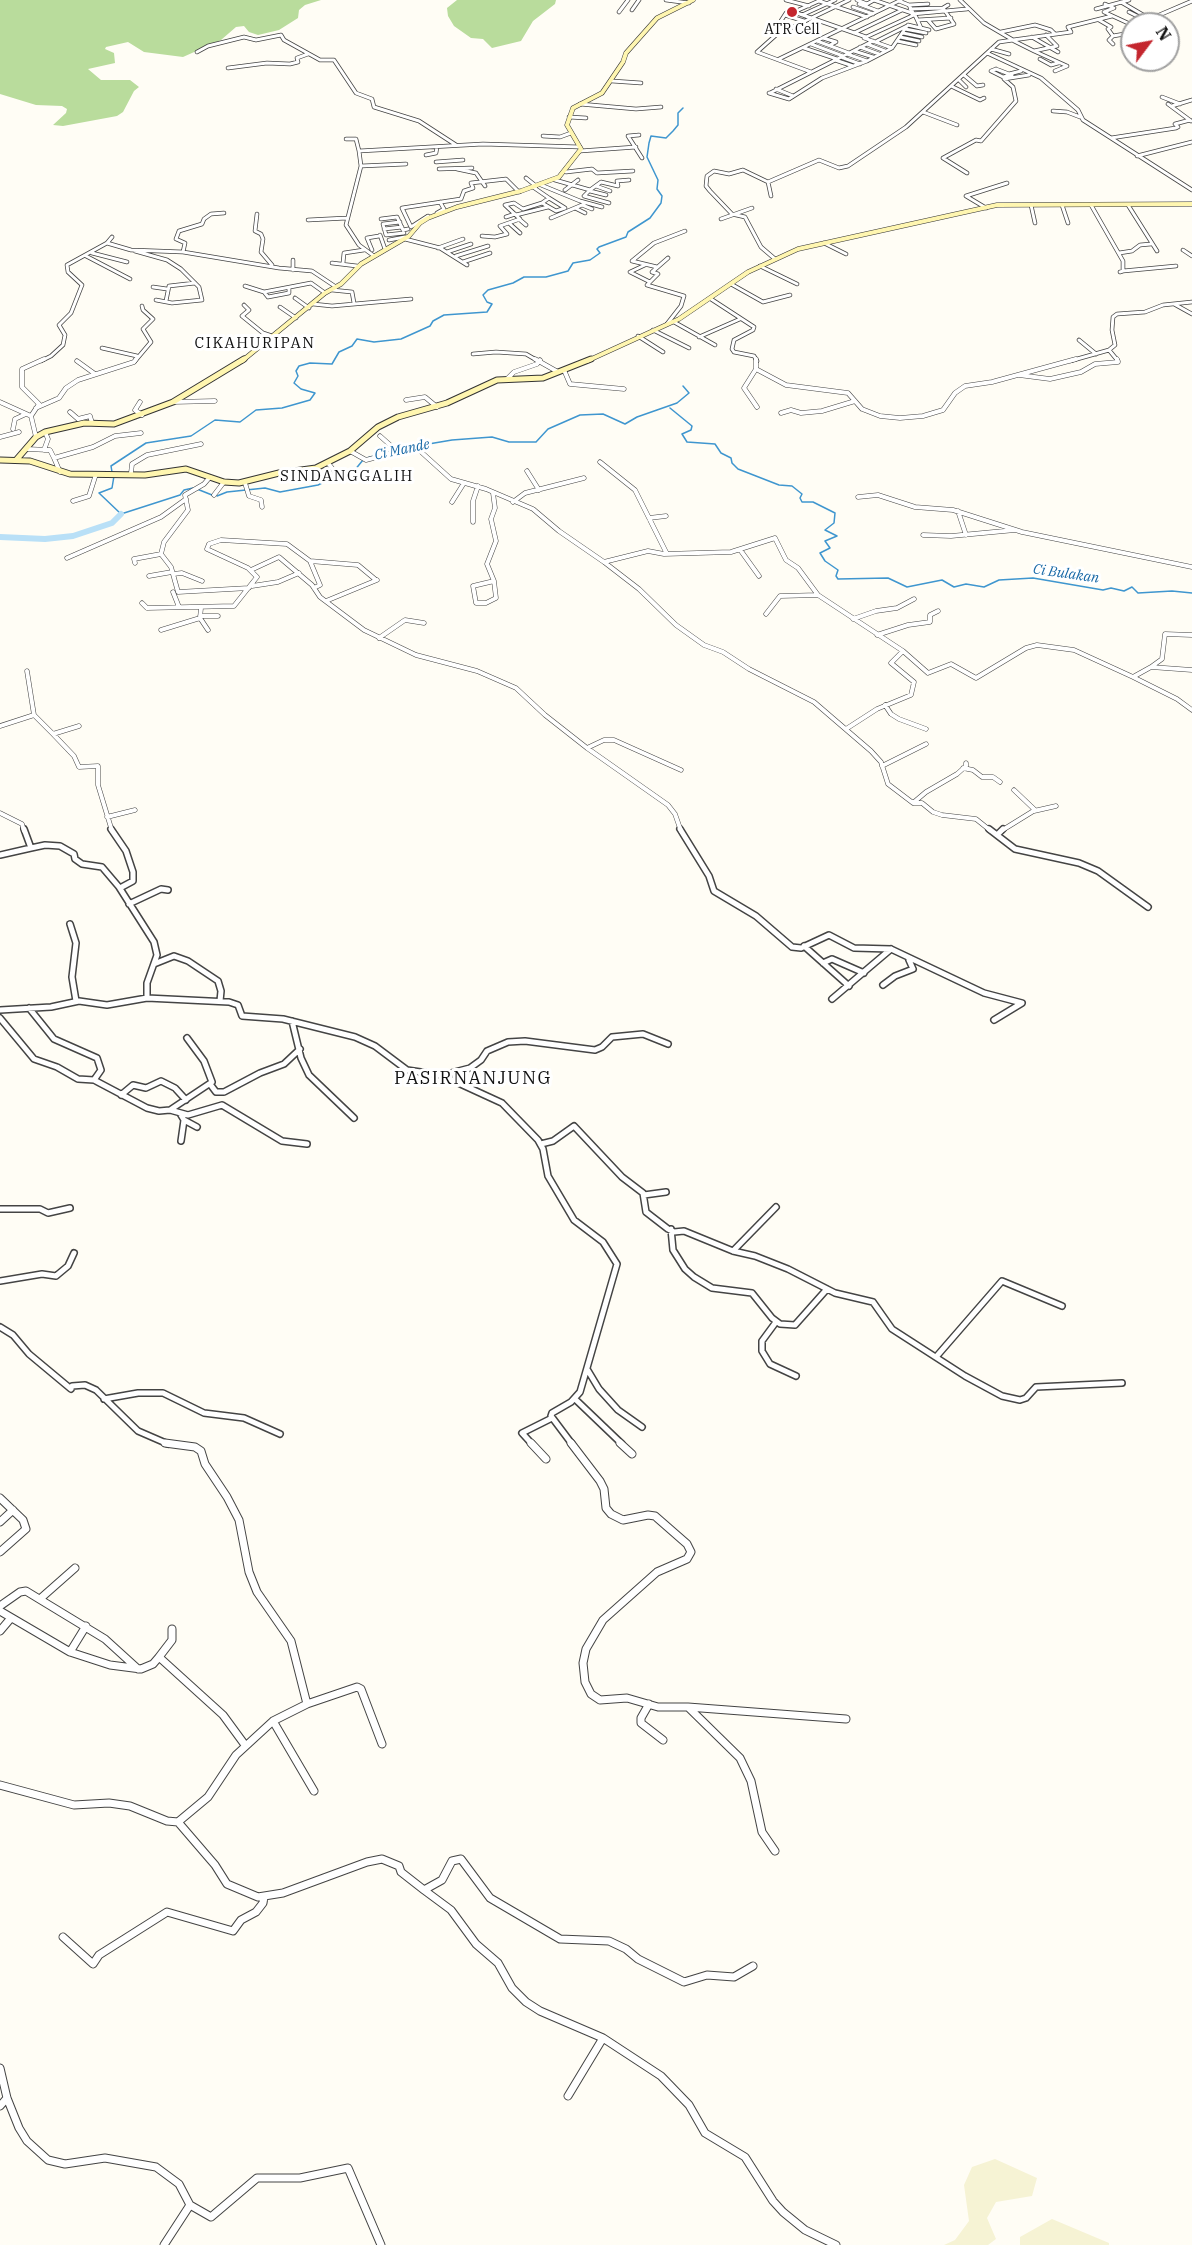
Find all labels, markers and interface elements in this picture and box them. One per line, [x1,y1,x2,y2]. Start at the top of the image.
marker: ATR Cell [785,5,799,19]
north arrow [1120,12,1180,72]
place label: ATR Cell [764,22,820,38]
text: N [1152,23,1175,44]
district label: CIKAHURIPAN [194,335,316,353]
water label: Ci Mande [373,436,431,464]
district label: SINDANGGALIH [280,468,414,486]
water label: Ci Bulakan [1032,561,1100,587]
district label: PASIRNANJUNG [394,1068,552,1090]

